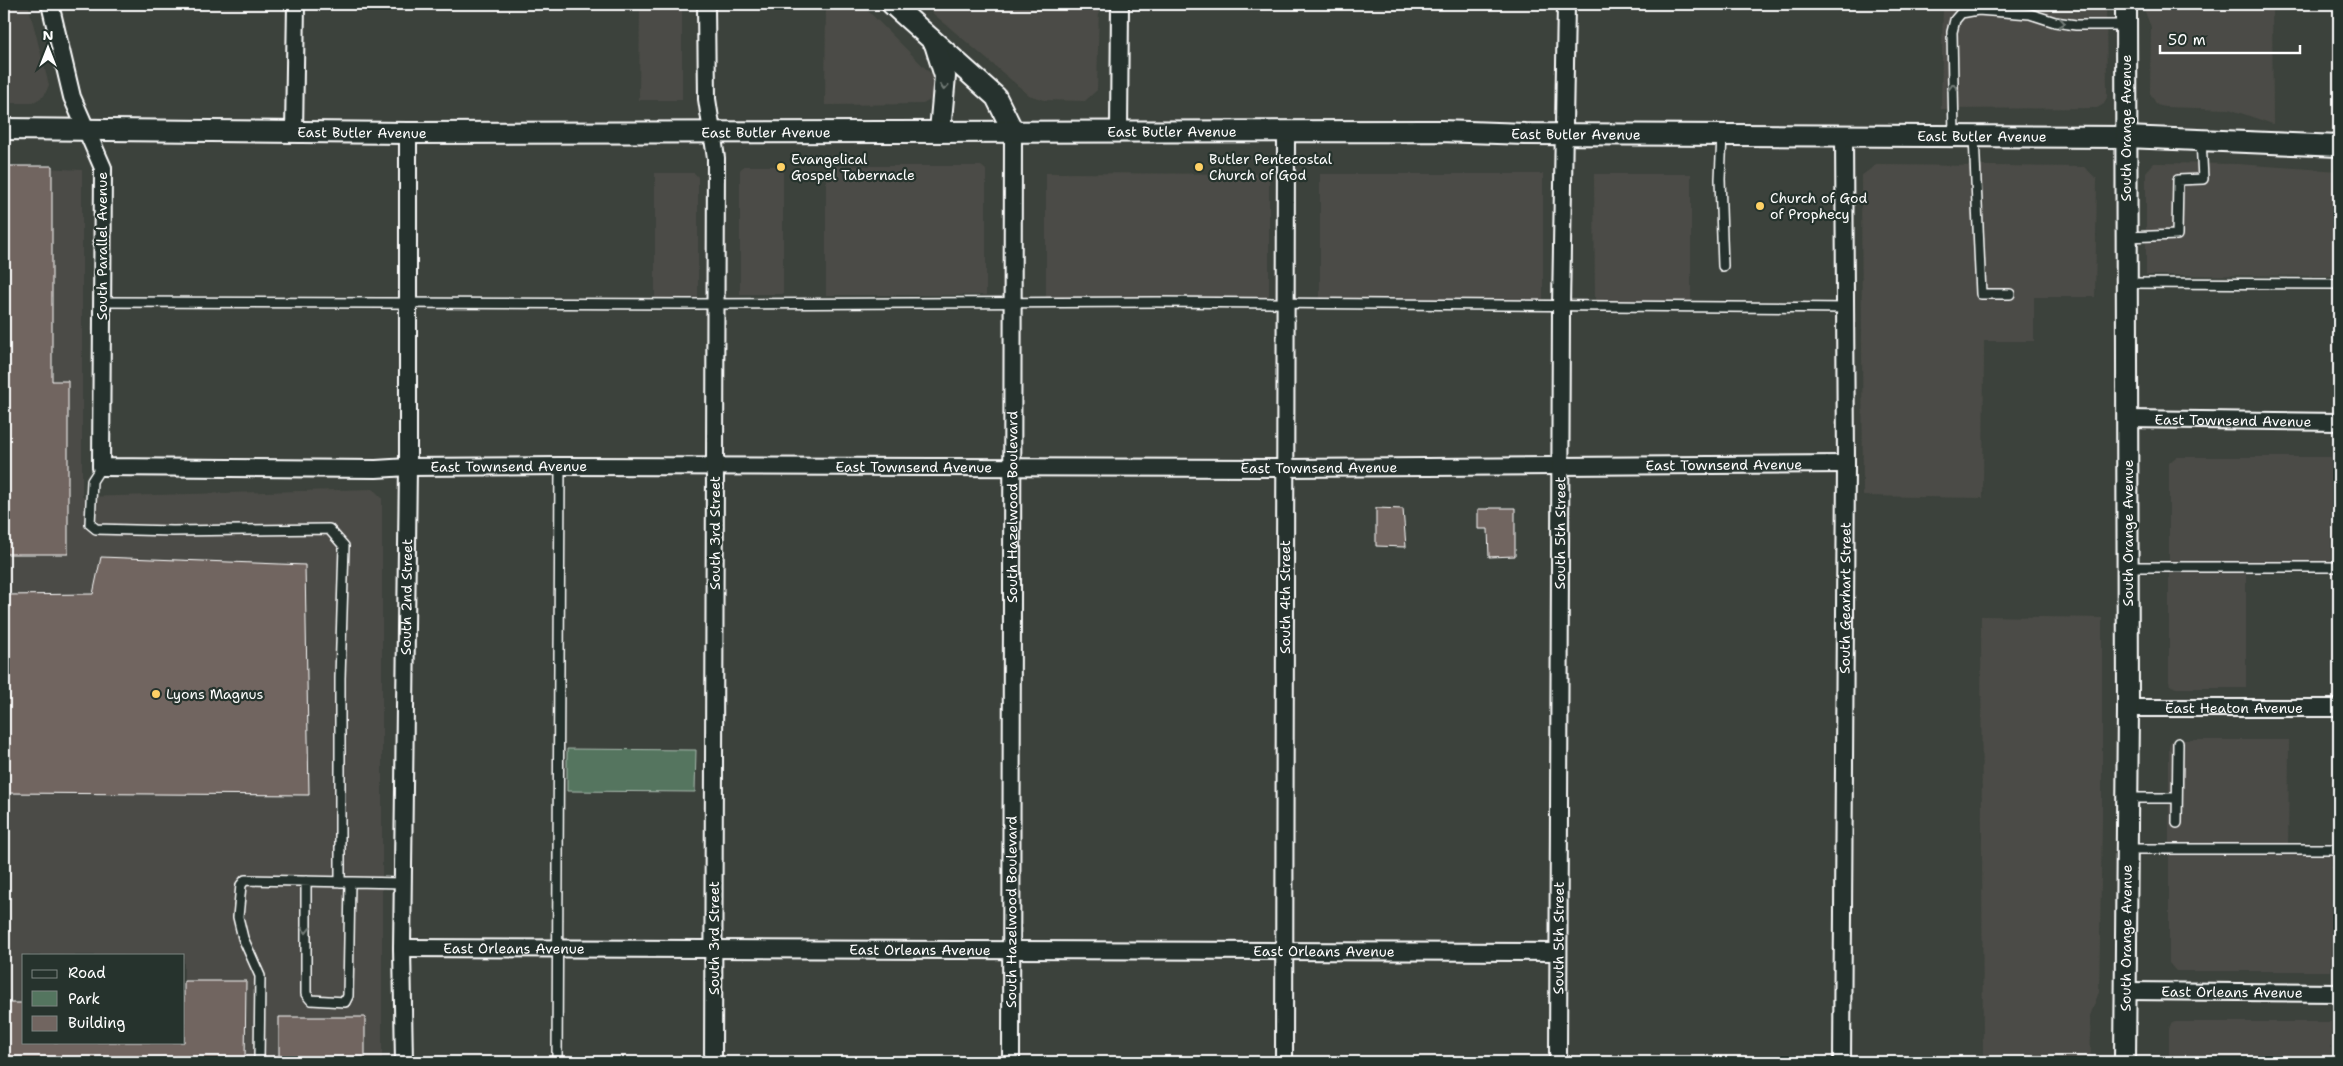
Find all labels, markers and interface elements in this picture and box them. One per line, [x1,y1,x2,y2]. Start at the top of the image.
one-way arrow [2059,17,2067,28]
north arrow [22,22,72,72]
scale bar [2160,22,2300,54]
text: N [42,26,54,44]
text: 50 m [2168,30,2206,50]
street label: South Orange Avenue [2117,54,2135,201]
one-way arrow [939,83,950,91]
one-way arrow [1948,83,1959,91]
street label: East Butler Avenue [1107,122,1237,141]
street label: East Butler Avenue [297,123,427,142]
street label: East Butler Avenue [701,123,831,141]
street label: East Butler Avenue [1511,125,1641,144]
street label: East Butler Avenue [1917,127,2047,146]
place label: Evangelical Gospel Tabernacle [791,150,915,184]
place label: Butler Pentecostal Church of God [1209,150,1333,184]
marker: Evangelical Gospel Tabernacle [775,161,787,173]
marker: Butler Pentecostal Church of God [1193,161,1205,173]
street label: South Parallel Avenue [93,172,111,320]
place label: Church of God of Prophecy [1770,189,1867,223]
marker: Church of God of Prophecy [1754,200,1766,212]
street label: East Townsend Avenue [2154,410,2312,431]
street label: South Hazelwood Boulevard [1003,411,1021,603]
street label: East Townsend Avenue [1645,455,1802,474]
street label: East Townsend Avenue [430,457,587,476]
street label: East Townsend Avenue [835,458,992,476]
street label: East Townsend Avenue [1240,458,1397,477]
street label: South Orange Avenue [2119,459,2137,606]
street label: South 3rd Street [706,476,724,590]
street label: South 5th Street [1551,477,1569,589]
street label: South Gearhart Street [1836,522,1855,674]
street label: South 2nd Street [397,539,416,655]
street label: South 4th Street [1276,540,1294,654]
place label: Lyons Magnus [166,685,264,703]
marker: Lyons Magnus [150,688,162,700]
street label: East Heaton Avenue [2165,699,2303,717]
street label: South Hazelwood Boulevard [1002,816,1021,1008]
street label: South Orange Avenue [2116,864,2136,1012]
street label: South 3rd Street [705,881,723,995]
street label: South 5th Street [1549,882,1568,994]
one-way arrow [301,926,311,934]
street label: East Orleans Avenue [443,939,585,958]
street label: East Orleans Avenue [849,941,991,959]
street label: East Orleans Avenue [1253,942,1395,960]
legend [22,954,185,1044]
text: Road [68,963,106,983]
street label: East Orleans Avenue [2161,982,2303,1002]
text: Park [68,989,100,1009]
text: Building [68,1013,125,1033]

